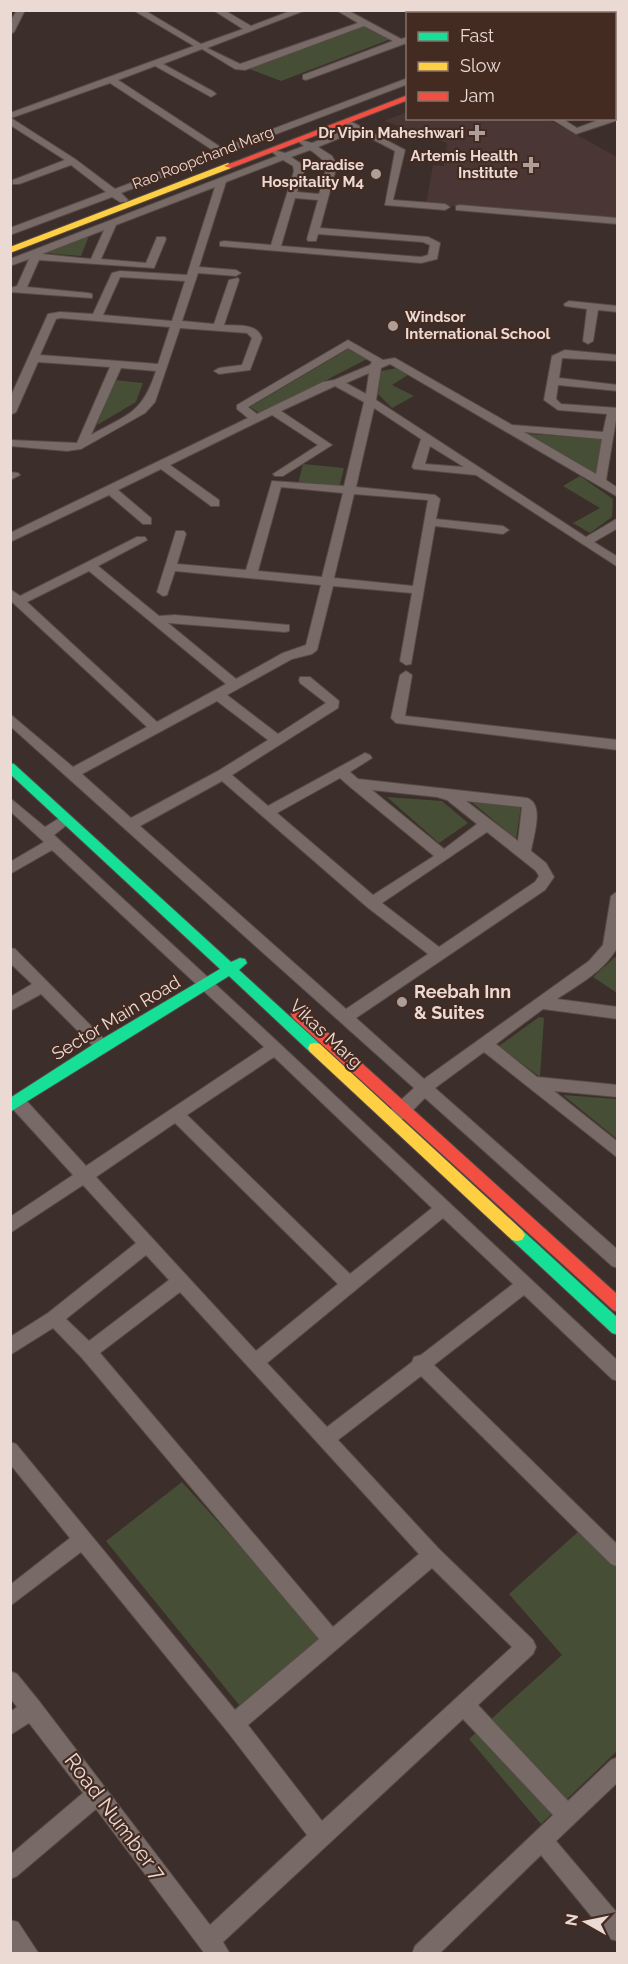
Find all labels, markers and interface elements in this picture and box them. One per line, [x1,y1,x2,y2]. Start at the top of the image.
legend [406,12,616,120]
text: Fast [460,25,494,46]
text: Slow [460,55,501,76]
text: Jam [460,85,495,106]
street label: Rao Roopchand Marg [130,123,276,193]
place label: Dr Vipin Maheshwari [318,124,464,142]
marker: Dr Vipin Maheshwari [468,124,486,142]
place label: Artemis Health Institute [411,147,518,182]
place label: Paradise Hospitality M4 [261,156,364,191]
marker: Artemis Health Institute [522,156,540,174]
marker: Paradise Hospitality M4 [369,167,383,181]
place label: Windsor International School [405,308,551,343]
marker: Windsor International School [386,319,400,333]
street label: Sector Main Road [48,971,184,1064]
place label: Reebah Inn & Suites [414,981,511,1023]
street label: Vikas Marg [286,995,367,1072]
marker: Reebah Inn & Suites [395,995,409,1009]
street label: Road Number 7 [60,1748,172,1886]
north arrow [556,1892,616,1952]
text: N [561,1912,582,1927]

